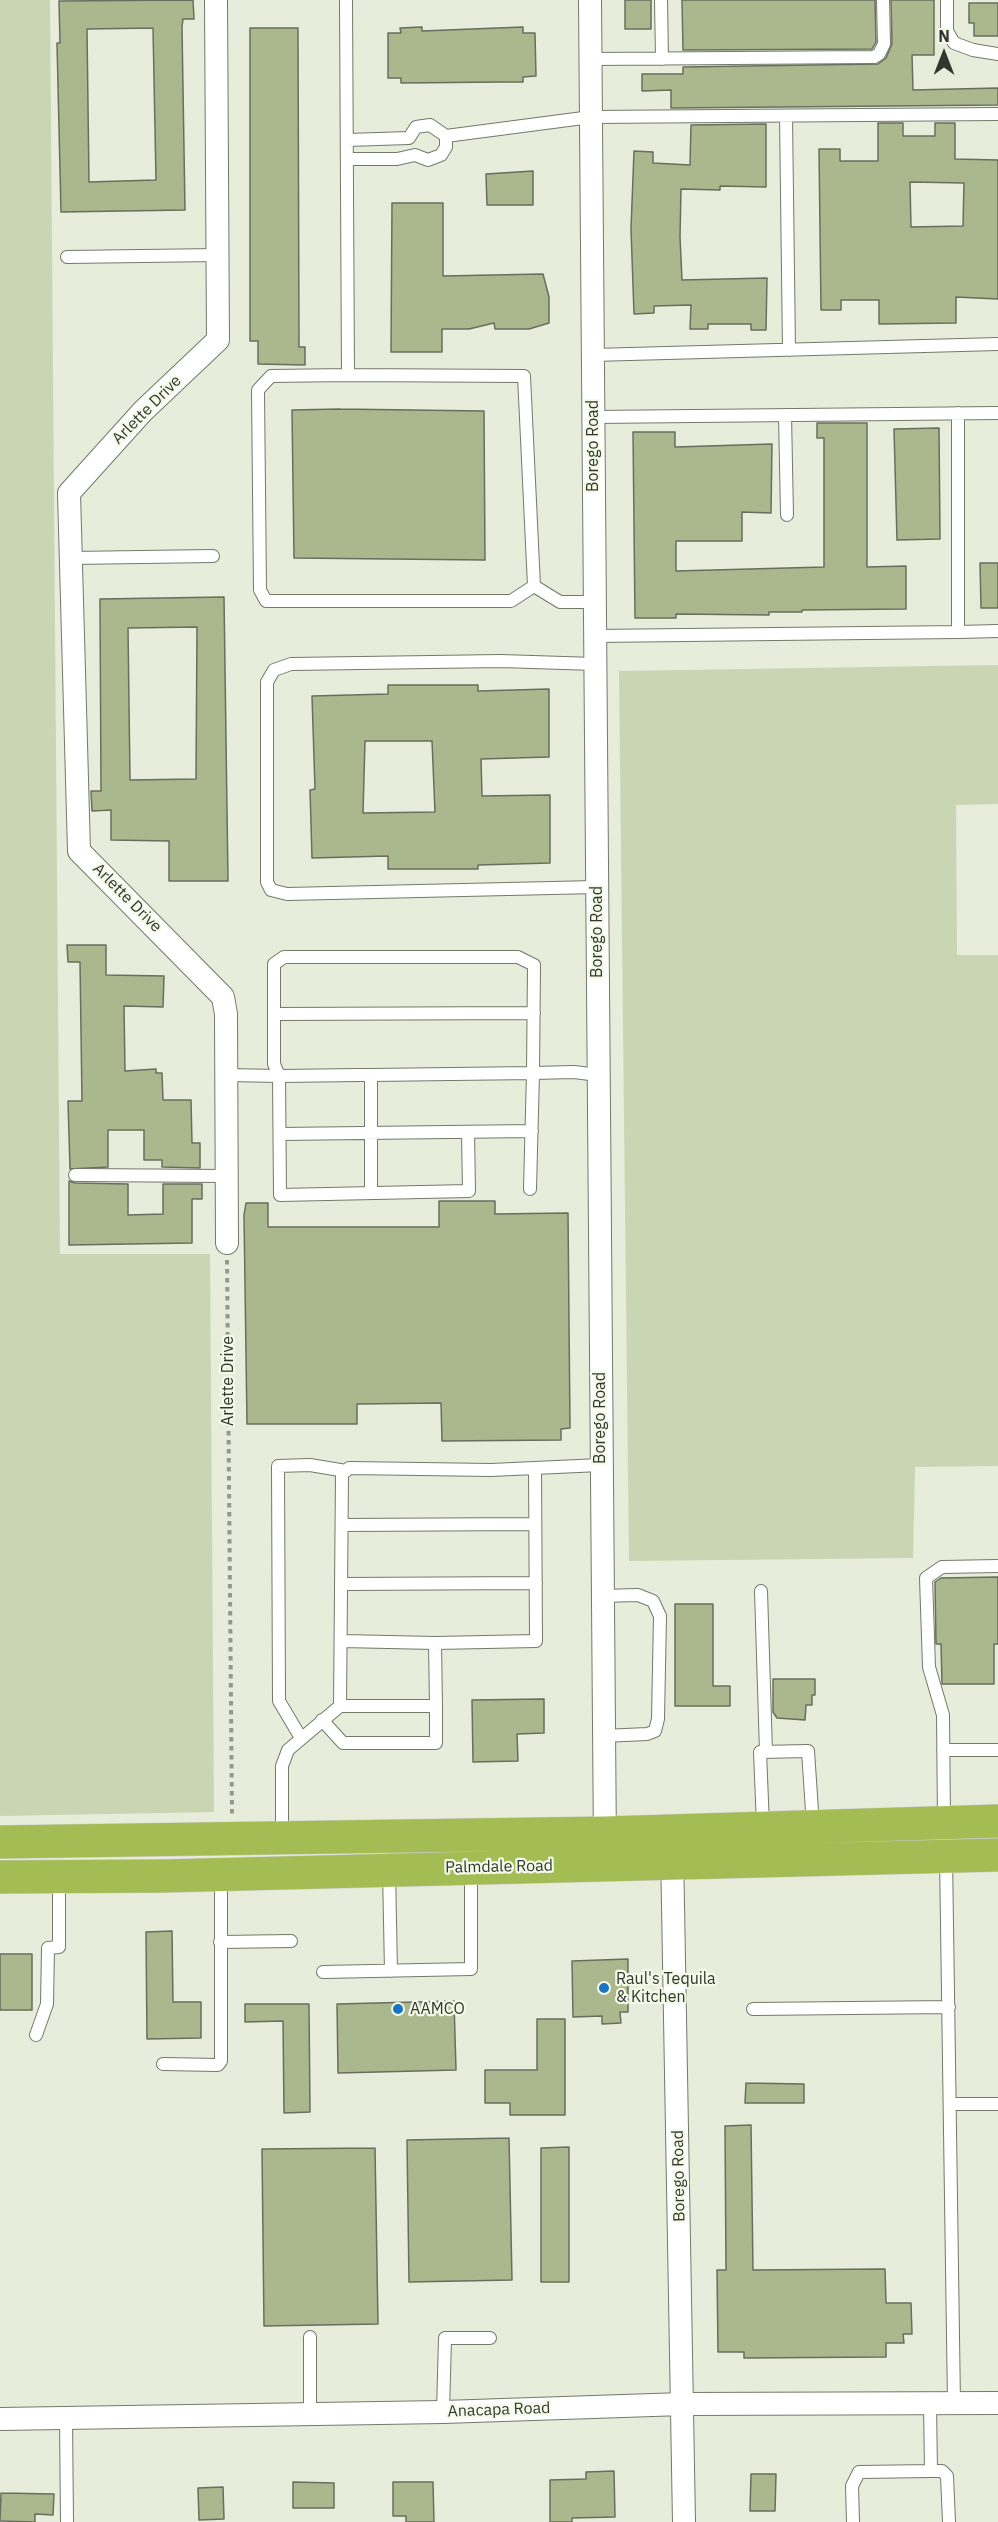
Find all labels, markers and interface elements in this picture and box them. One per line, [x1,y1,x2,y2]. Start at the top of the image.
north arrow [914,24,974,84]
text: N [938,26,950,46]
street label: Arlette Drive [108,371,186,449]
street label: Borego Road [583,400,603,492]
street label: Arlette Drive [88,859,166,937]
street label: Borego Road [587,886,607,978]
street label: Arlette Drive [218,1336,238,1426]
street label: Borego Road [590,1372,610,1464]
street label: Palmdale Road [445,1856,553,1878]
place label: Raul's Tequila & Kitchen [616,1969,716,2007]
marker: Raul's Tequila & Kitchen [597,1981,611,1995]
place label: AAMCO [410,1999,465,2019]
marker: AAMCO [391,2002,405,2016]
street label: Borego Road [669,2130,689,2222]
street label: Anacapa Road [447,2399,551,2421]

